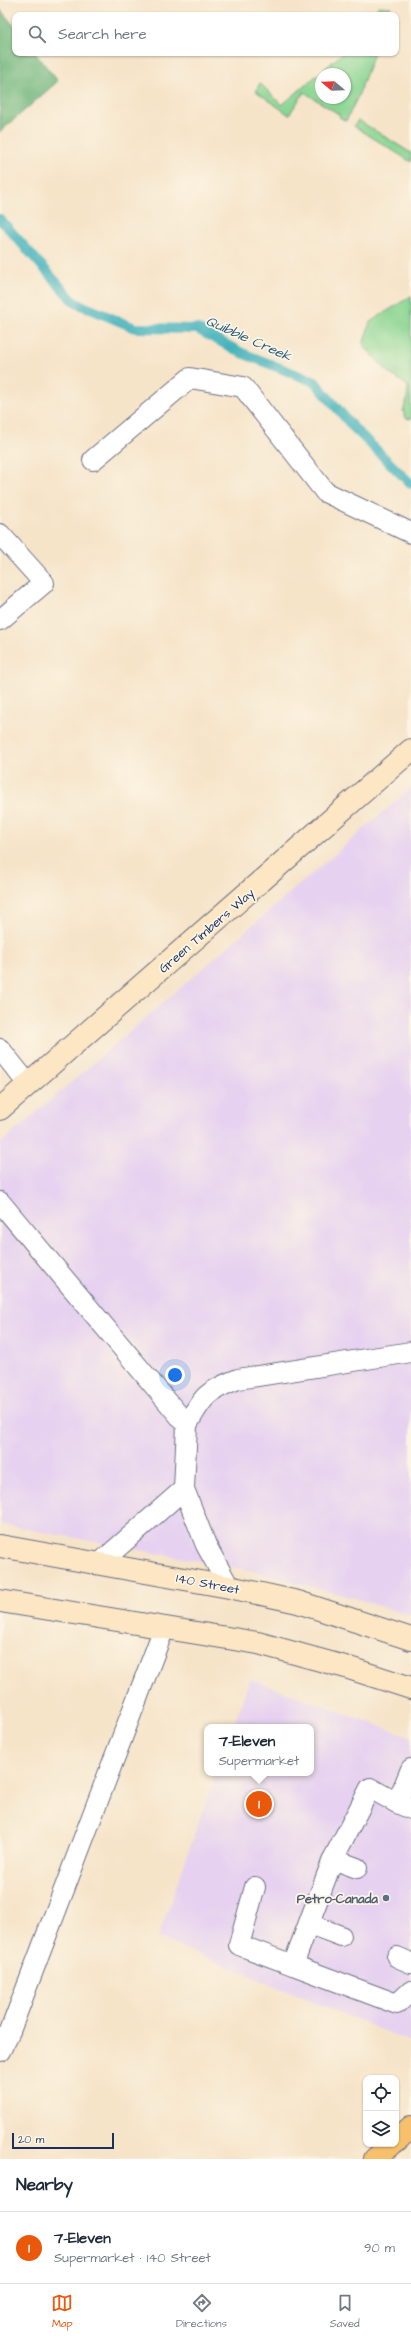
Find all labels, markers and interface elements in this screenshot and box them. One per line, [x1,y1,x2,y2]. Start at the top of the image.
search box [12,12,399,56]
icon: search [26,23,48,45]
text: Search here [58,24,147,45]
north arrow [315,68,351,104]
water label: Quibble Creek [203,311,295,367]
street label: Green Timbers Way [155,884,259,978]
your location [165,1365,185,1385]
street label: 140 Street [175,1569,242,1599]
popup [204,1724,314,1776]
text: 7-Eleven [219,1731,275,1752]
text: Supermarket [219,1752,299,1770]
pin: 1 [246,1789,272,1819]
place label: Petro-Canada [297,1890,378,1908]
marker: Petro-Canada [381,1893,391,1903]
map controls [363,2075,399,2147]
button: locate [363,2075,399,2111]
button: layers [363,2111,399,2147]
scale bar [12,2131,114,2150]
text: 20 m [18,2132,44,2147]
text: Nearby [16,2173,73,2197]
text: 7-Eleven [54,2228,111,2249]
text: 1 [28,2239,30,2257]
text: 90 m [364,2239,395,2257]
text: Supermarket · 140 Street [54,2249,211,2267]
tab: Map [51,2292,73,2331]
tab: Directions [176,2292,227,2331]
tab: Saved [330,2292,360,2331]

